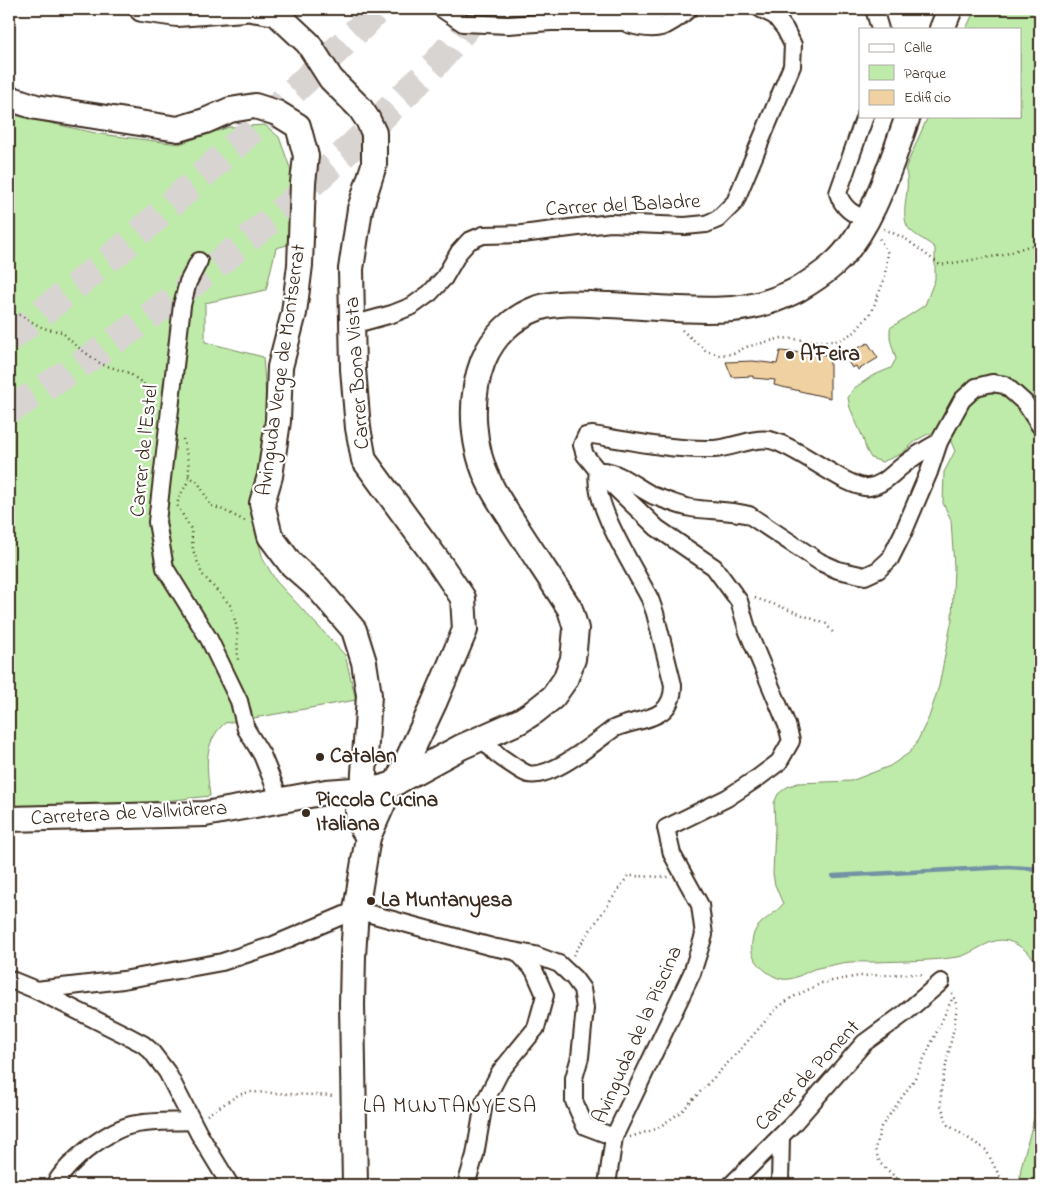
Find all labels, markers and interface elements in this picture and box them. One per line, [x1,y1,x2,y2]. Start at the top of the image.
legend [859,28,1022,118]
text: Calle [904,37,932,59]
text: Parque [904,63,946,85]
text: Edificio [904,87,951,109]
street label: Carrer del Baladre [545,187,702,225]
street label: Avinguda Verge de Montserrat [249,242,317,498]
street label: Carrer Bona Vista [338,296,378,450]
place label: A'Feira [800,340,860,370]
marker: A'Feira [784,349,796,361]
street label: Carrer de l'Estel [123,383,167,519]
place label: Catalan [330,742,397,772]
marker: Catalan [314,751,326,763]
place label: Piccola Cucina Italiana [316,786,438,840]
street label: Carretera de Vallvidrera [30,794,228,834]
marker: Piccola Cucina Italiana [300,807,312,819]
place label: La Muntanyesa [381,886,512,918]
marker: La Muntanyesa [365,895,377,907]
street label: Avinguda de la Piscina [585,941,693,1129]
street label: Carrer de Ponent [748,1014,868,1138]
district label: LA MUNTANYESA [363,1091,537,1123]

